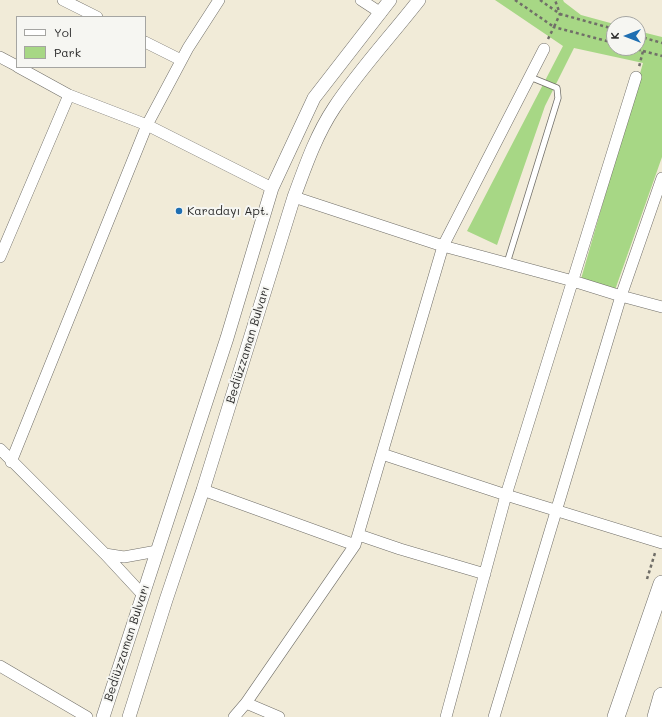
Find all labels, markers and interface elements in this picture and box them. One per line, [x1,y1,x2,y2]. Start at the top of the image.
legend [16,16,146,68]
north arrow [606,16,646,56]
text: Yol [54,24,72,40]
text: K [607,32,622,40]
text: Park [54,44,81,60]
place label: Karadayı Apt. [187,204,269,218]
marker: Karadayı Apt. [174,206,184,216]
street label: Bediüzzaman Bulvarı [223,285,273,405]
street label: Bediüzzaman Bulvarı [101,583,153,703]

